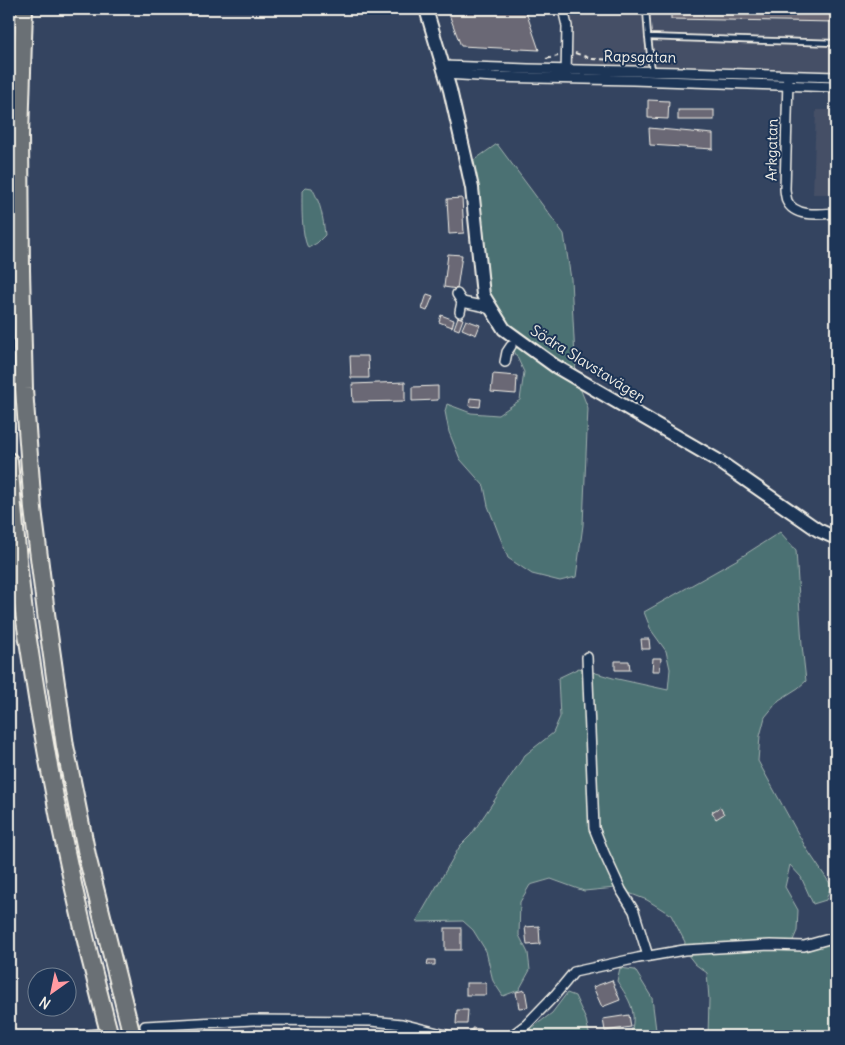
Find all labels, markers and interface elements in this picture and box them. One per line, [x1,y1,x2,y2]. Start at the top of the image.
street label: Rapsgatan [604,46,677,67]
street label: Arkgatan [761,118,782,181]
street label: Södra Slavstavägen [527,320,650,407]
north arrow [28,968,78,1018]
text: N [36,993,54,1013]

